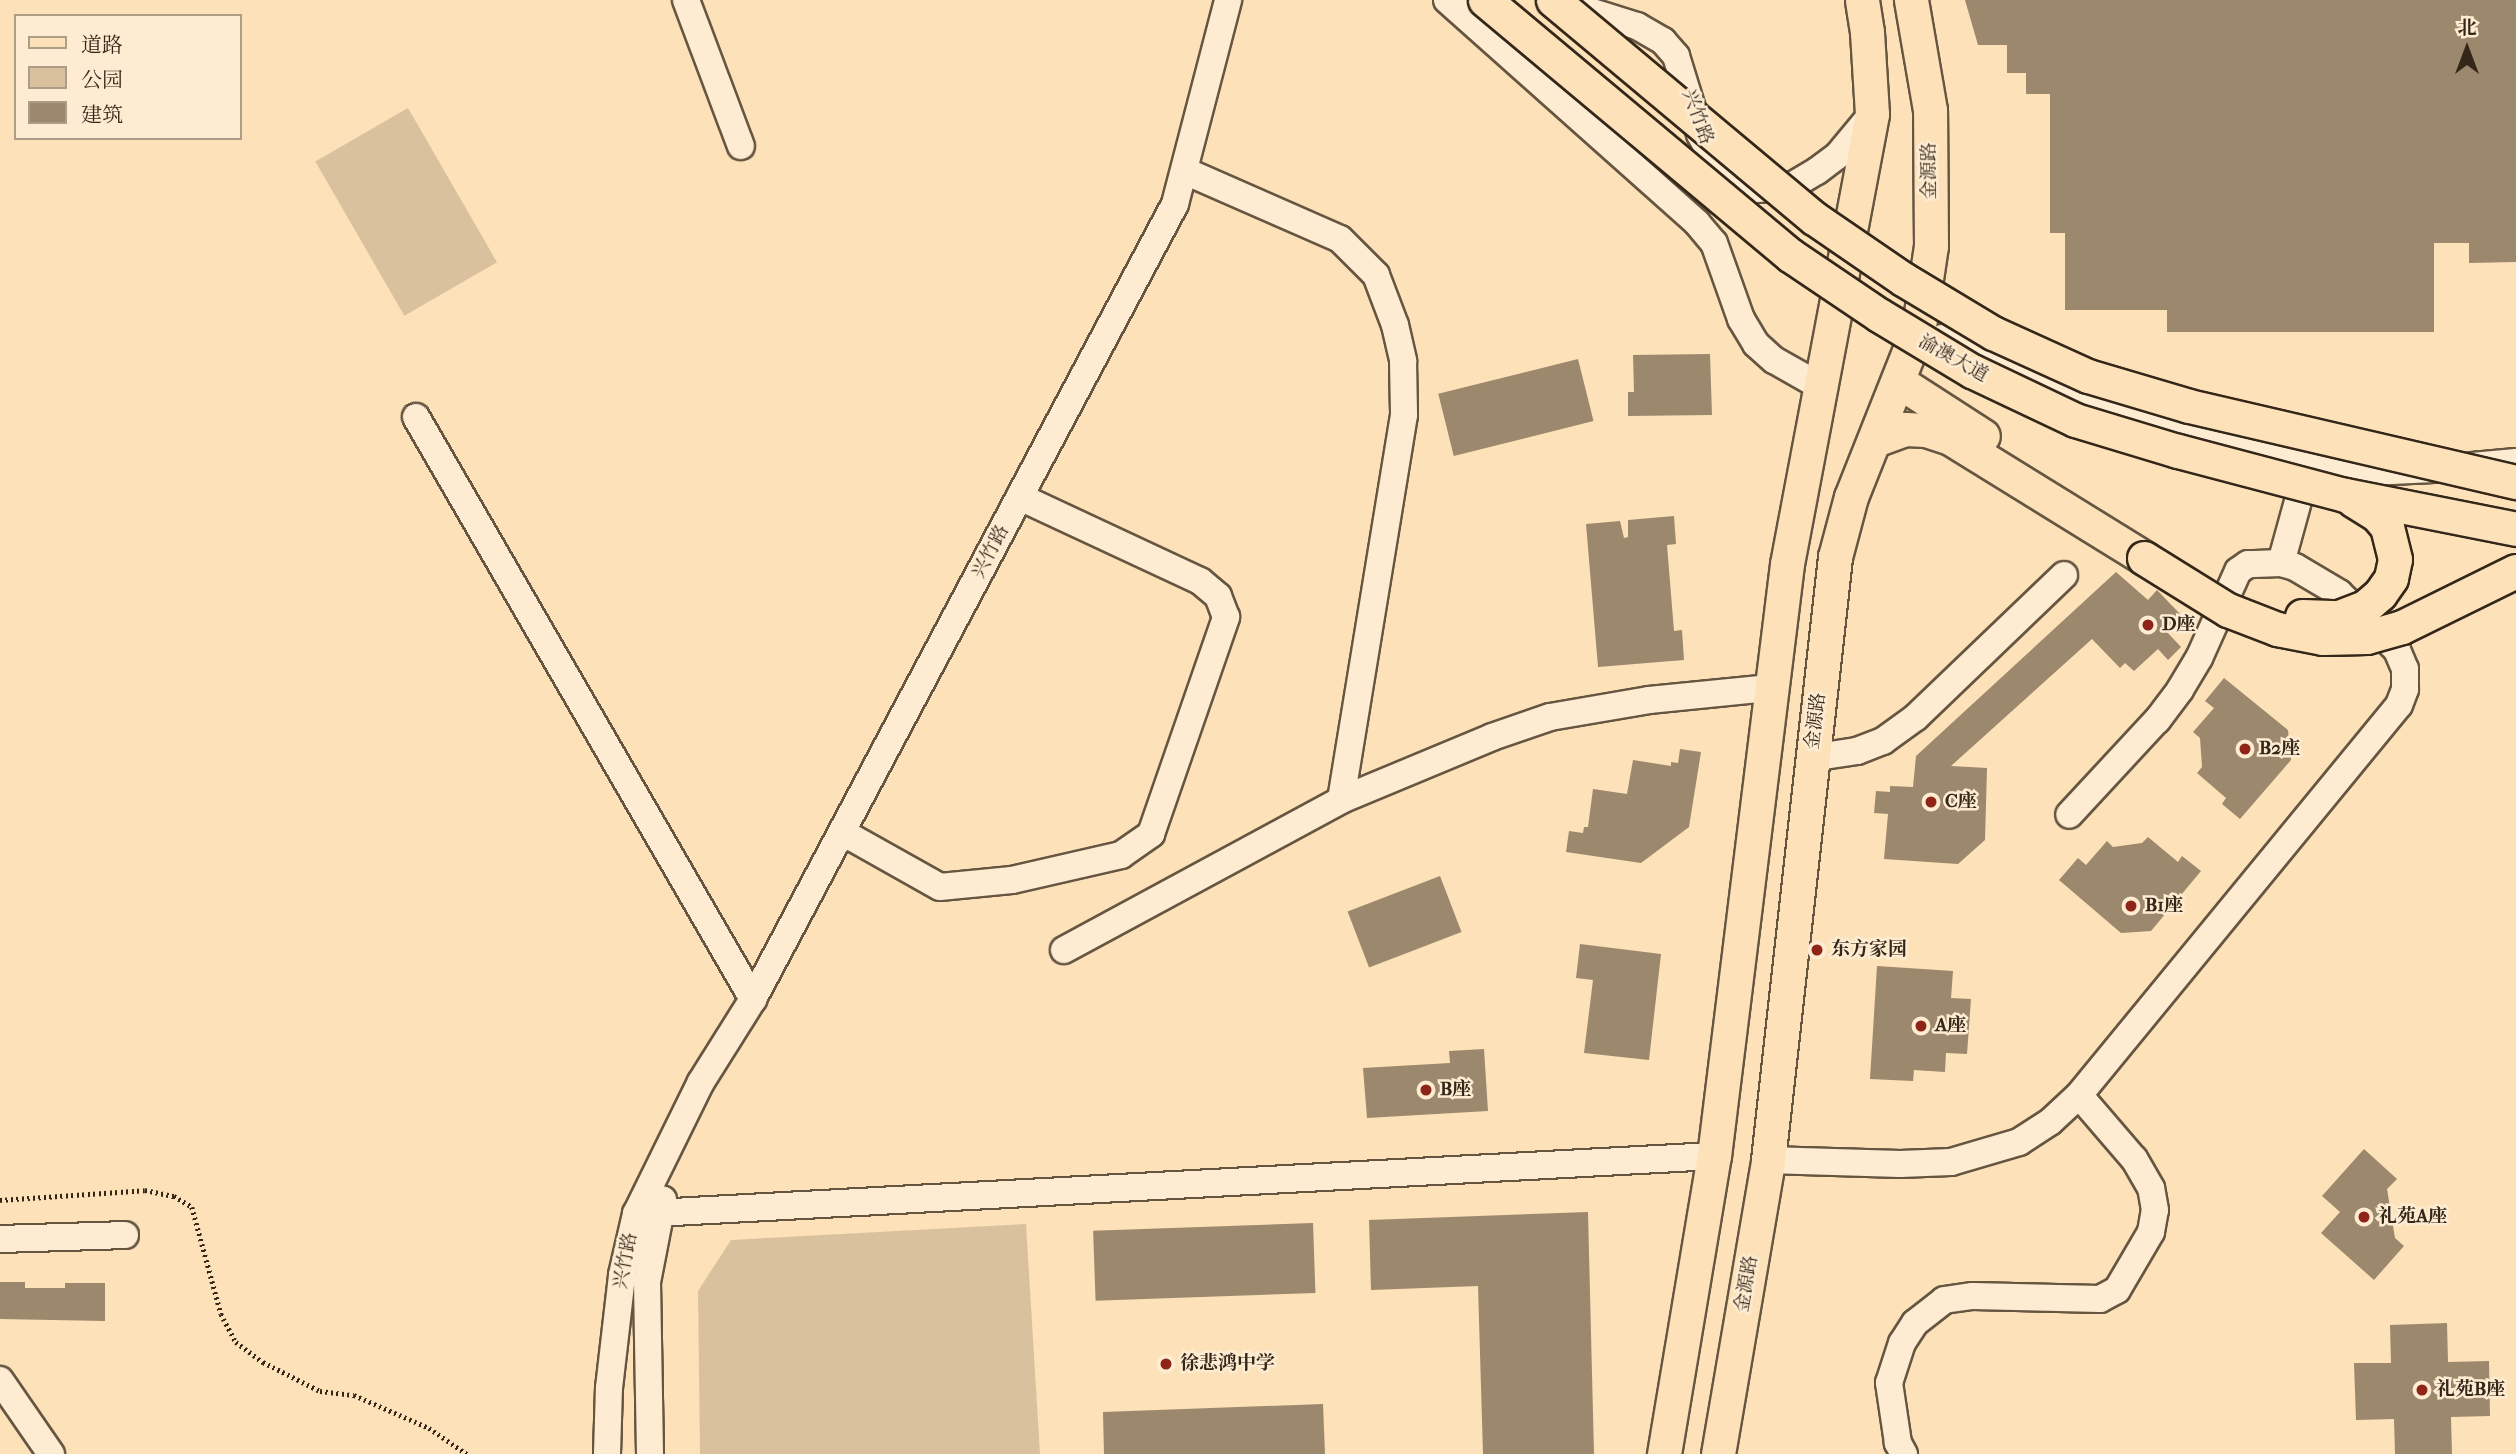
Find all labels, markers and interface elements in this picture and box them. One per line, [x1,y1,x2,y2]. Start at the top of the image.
legend [14,14,242,140]
north arrow [2432,14,2502,84]
text: 北 [2457,17,2477,39]
text: 道路 [81,33,123,57]
text: 公园 [81,68,123,92]
street label: 兴竹路 [1677,86,1717,148]
text: 建筑 [81,103,123,127]
street label: 金源路 [1919,143,1941,199]
street label: 渝澳大道 [1914,331,1992,387]
street label: 兴竹路 [968,521,1014,583]
place label: D座 [2162,614,2196,636]
marker: D座 [2140,617,2156,633]
street label: 金源路 [1801,691,1831,751]
place label: B2座 [2259,738,2300,760]
marker: B2座 [2237,741,2253,757]
place label: C座 [1945,791,1977,813]
marker: C座 [1923,794,1939,810]
place label: B1座 [2145,895,2183,917]
marker: B1座 [2123,898,2139,914]
place label: 东方家园 [1831,939,1907,961]
marker: 东方家园 [1809,942,1825,958]
place label: A座 [1935,1015,1966,1037]
marker: A座 [1913,1018,1929,1034]
place label: B座 [1440,1079,1471,1101]
marker: B座 [1418,1082,1434,1098]
place label: 礼苑A座 [2378,1206,2447,1228]
marker: 礼苑A座 [2356,1209,2372,1225]
street label: 兴竹路 [609,1231,643,1291]
street label: 金源路 [1731,1254,1763,1314]
place label: 徐悲鸿中学 [1180,1353,1275,1375]
marker: 徐悲鸿中学 [1158,1356,1174,1372]
place label: 礼苑B座 [2436,1379,2505,1401]
marker: 礼苑B座 [2414,1382,2430,1398]

